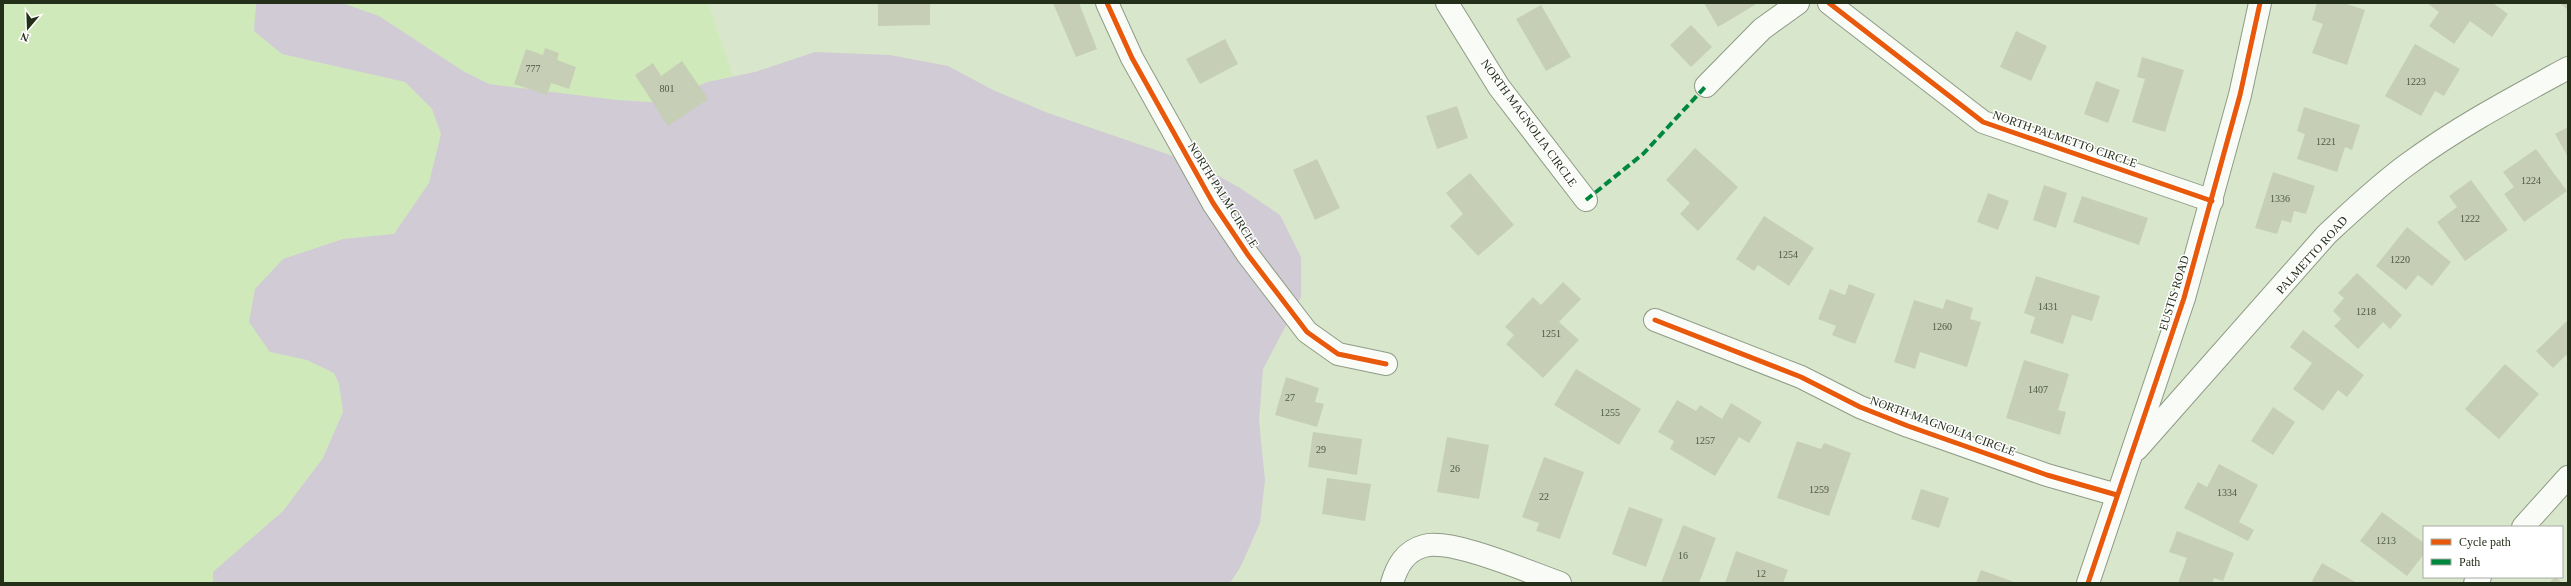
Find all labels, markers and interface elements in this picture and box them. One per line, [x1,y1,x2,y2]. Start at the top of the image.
north arrow [8,8,48,48]
text: N [19,30,30,44]
street label: NORTH MAGNOLIA CIRCLE [1478,57,1580,189]
house number: 777 [526,63,541,74]
house number: 1223 [2406,76,2426,87]
house number: 801 [660,83,675,94]
street label: NORTH PALMETTO CIRCLE [1991,108,2139,170]
house number: 1221 [2316,136,2336,147]
street label: NORTH PALM CIRCLE [1185,140,1261,250]
house number: 1224 [2521,175,2541,186]
house number: 1336 [2270,193,2290,204]
street label: PALMETTO ROAD [2273,213,2351,297]
house number: 1222 [2460,213,2480,224]
house number: 1254 [1778,249,1798,260]
street label: EUSTIS ROAD [2156,253,2192,332]
house number: 1220 [2390,254,2410,265]
house number: 1431 [2038,301,2058,312]
house number: 1218 [2356,306,2376,317]
house number: 1260 [1932,321,1952,332]
house number: 1251 [1541,328,1561,339]
house number: 1407 [2028,384,2048,395]
house number: 27 [1285,392,1295,403]
street label: NORTH MAGNOLIA CIRCLE [1868,393,2018,459]
house number: 1255 [1600,407,1620,418]
house number: 1257 [1695,435,1715,446]
house number: 29 [1316,444,1326,455]
house number: 26 [1450,463,1460,474]
house number: 1259 [1809,484,1829,495]
house number: 1334 [2217,487,2237,498]
house number: 22 [1539,491,1549,502]
legend [2423,526,2563,578]
house number: 1213 [2376,535,2396,546]
text: Cycle path [2459,535,2511,549]
house number: 16 [1678,550,1688,561]
text: Path [2459,555,2480,569]
house number: 12 [1756,568,1766,579]

